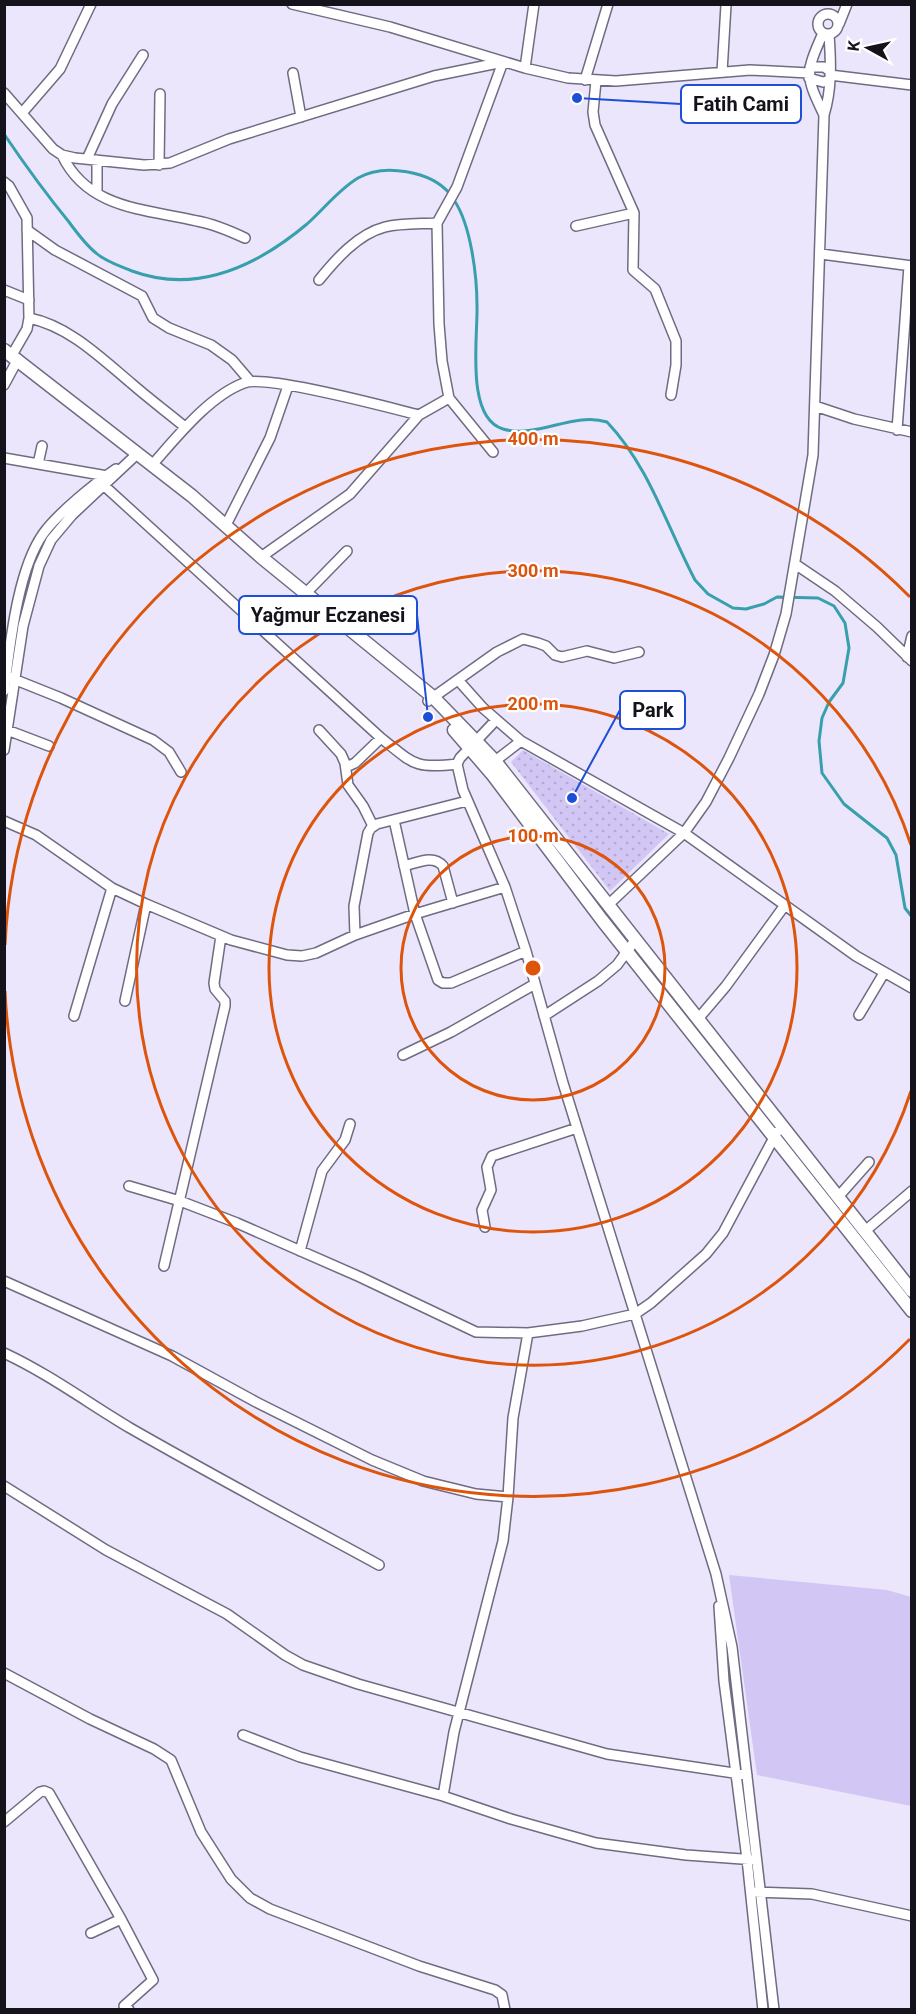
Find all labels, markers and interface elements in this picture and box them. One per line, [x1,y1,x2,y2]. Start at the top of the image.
north arrow [838,18,898,78]
text: K [844,39,864,52]
callout: Fatih Cami [681,85,801,123]
text: Fatih Cami [693,92,789,116]
text: 400 m [507,428,559,449]
text: 300 m [507,560,559,581]
callout: Yağmur Eczanesi [239,596,417,634]
text: Yağmur Eczanesi [251,603,405,627]
callout: Park [620,691,685,729]
text: 200 m [507,693,559,714]
text: Park [632,698,674,722]
text: 100 m [507,825,559,846]
centre of rings [523,958,543,978]

